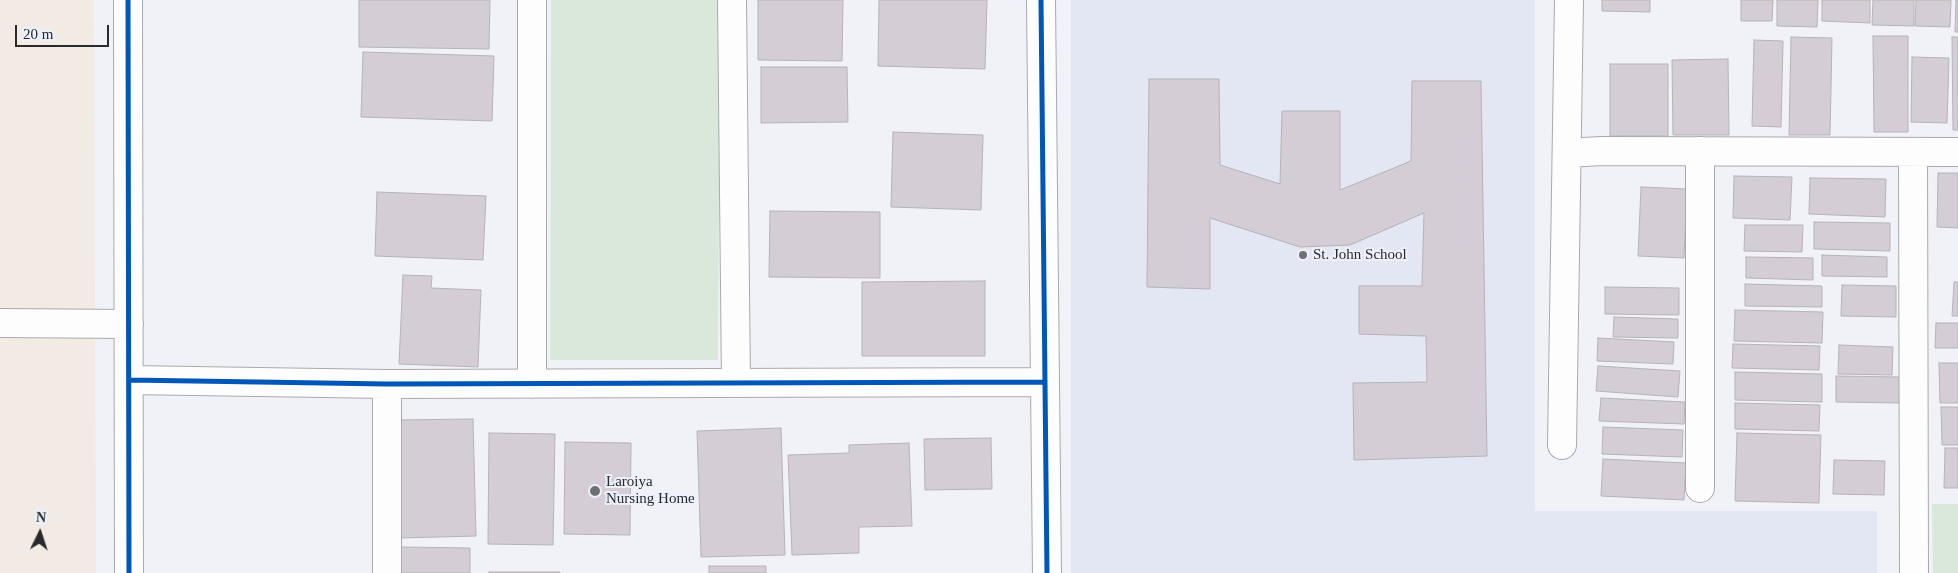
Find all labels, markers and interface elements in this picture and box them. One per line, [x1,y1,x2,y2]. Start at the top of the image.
scale bar [18,15,111,47]
text: 20 m [23,26,53,42]
place label: St. John School [1313,246,1407,264]
marker: St. John School [1297,249,1309,261]
place label: Laroiya Nursing Home [606,473,695,508]
marker: Laroiya Nursing Home [588,484,602,498]
north arrow [15,508,65,558]
text: N [36,510,47,525]

